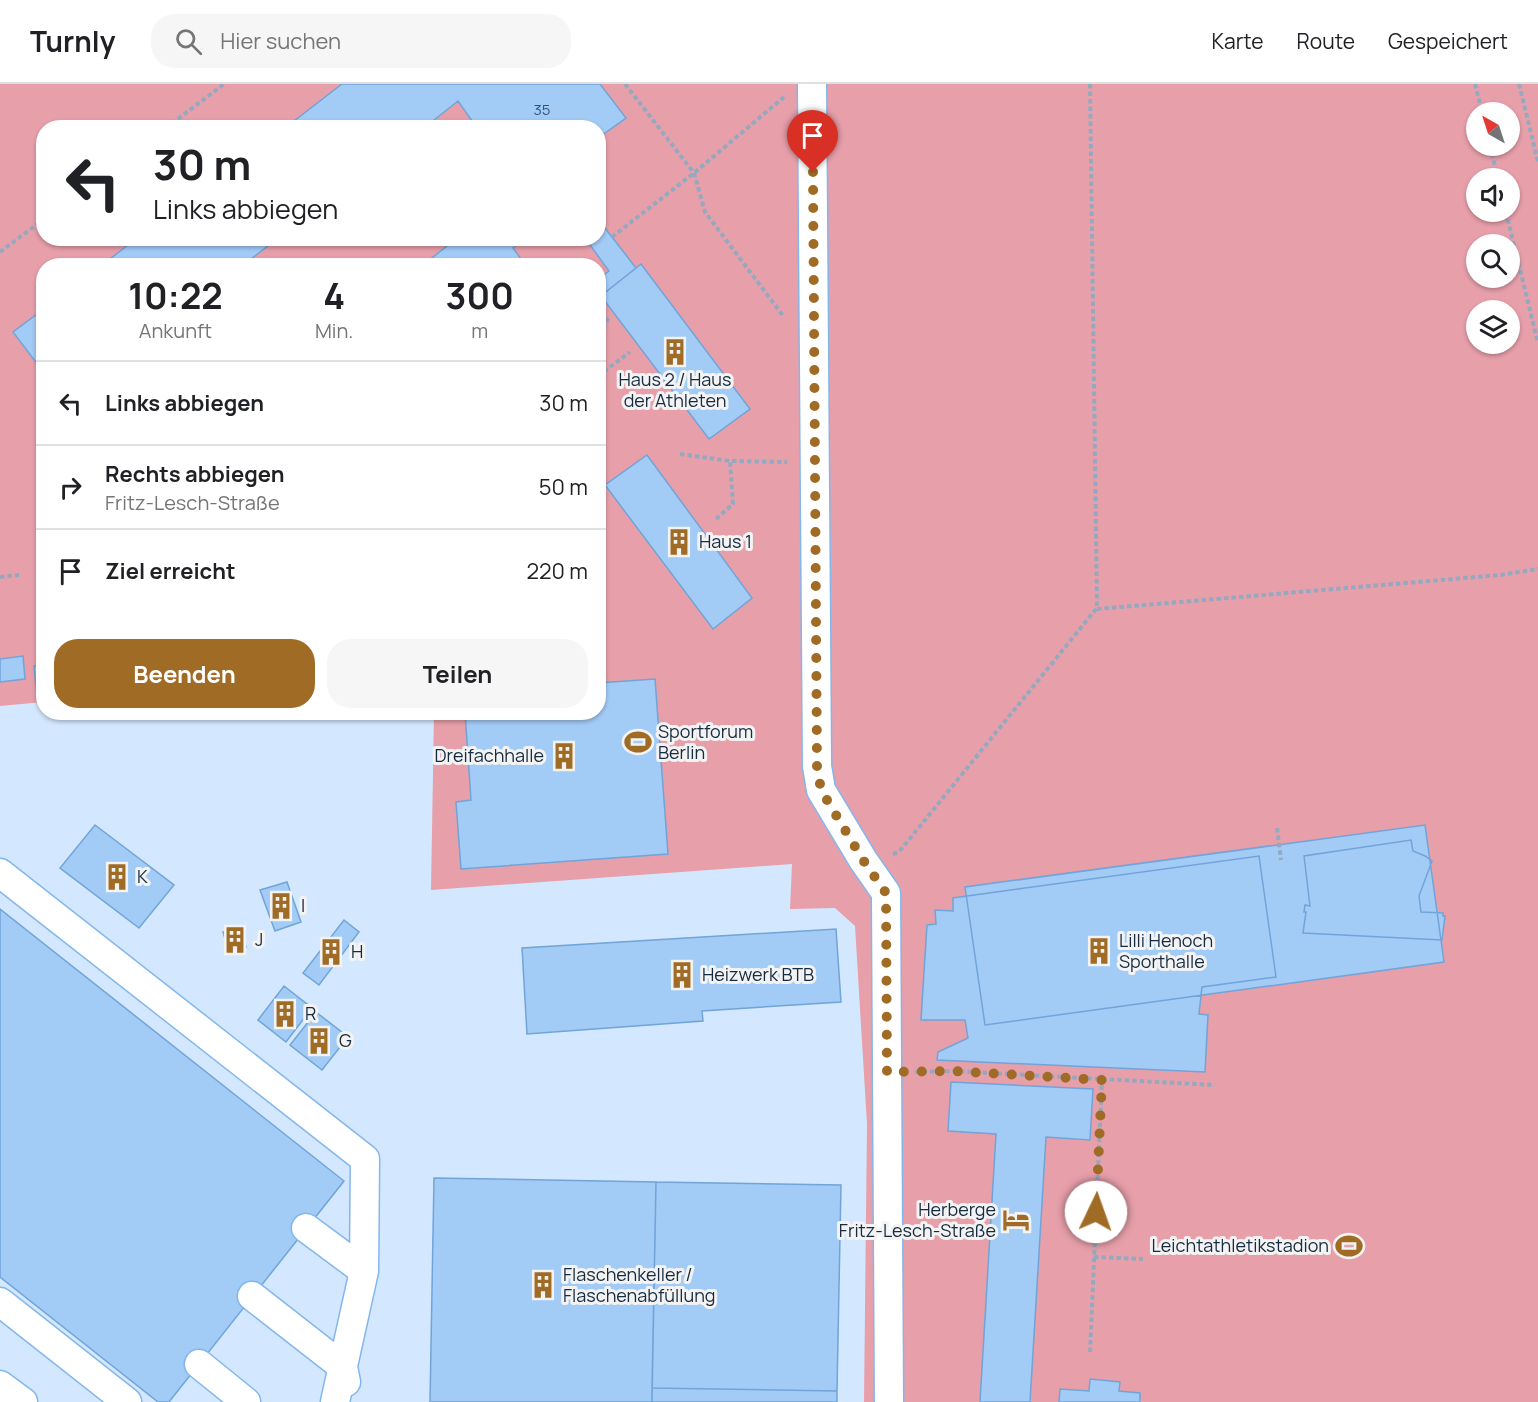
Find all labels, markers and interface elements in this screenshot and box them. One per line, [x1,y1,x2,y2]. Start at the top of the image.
search box [151,14,571,68]
text: Turnly [30,22,115,60]
icon: search [172,25,205,58]
text: Hier suchen [220,26,341,56]
text: Karte [1212,27,1264,55]
text: Route [1297,27,1355,55]
text: Gespeichert [1388,27,1508,55]
house number: 35 [534,99,550,120]
north arrow [1466,102,1520,156]
map controls [1466,102,1520,354]
pin [787,110,838,172]
icon: arrive [796,119,829,152]
text: 30 m [153,135,251,193]
icon: left [54,144,132,222]
button: sound [1466,168,1520,222]
text: Links abbiegen [153,190,338,227]
button: search [1466,234,1520,288]
text: 10:22 [128,271,223,320]
text: 4 [323,271,345,320]
text: 300 [446,271,514,320]
button: layers [1466,300,1520,354]
text: Ankunft [139,317,212,344]
text: Min. [315,317,353,344]
text: m [471,317,488,344]
building icon: Haus 2 / Haus der Athleten [660,337,690,367]
place label: Haus 2 / Haus der Athleten [619,367,731,412]
icon: left [54,387,87,420]
text: Links abbiegen [105,388,264,418]
text: 30 m [539,388,588,418]
text: Rechts abbiegen [105,459,284,489]
icon: right [54,471,87,504]
text: 50 m [539,472,588,502]
text: Fritz-Lesch-Straße [105,489,280,516]
building icon: Haus 1 [664,527,694,557]
place label: Haus 1 [699,529,752,553]
icon: arrive [54,555,87,588]
text: Ziel erreicht [105,556,236,586]
text: 220 m [526,556,588,586]
button: Beenden [54,639,315,708]
button: Teilen [327,639,588,708]
place label: Sportforum Berlin [658,719,753,764]
sports icon: Sportforum Berlin [623,727,653,757]
building icon: Dreifachhalle [549,741,579,771]
place label: Dreifachhalle [434,743,544,767]
building icon: K [102,862,132,892]
place label: K [137,864,148,888]
building icon: I [266,891,296,921]
place label: I [301,893,305,917]
building icon: J [220,925,250,955]
place label: J [255,927,263,951]
place label: Lilli Henoch Sporthalle [1119,928,1213,973]
building icon: Lilli Henoch Sporthalle [1084,936,1114,966]
building icon: H [316,937,346,967]
place label: H [351,939,363,963]
building icon: Heizwerk BTB [667,960,697,990]
place label: Heizwerk BTB [702,962,814,986]
building icon: R [270,999,300,1029]
place label: R [305,1001,316,1025]
building icon: G [304,1026,334,1056]
place label: G [339,1028,352,1052]
position arrow [1064,1180,1128,1244]
place label: Herberge Fritz-Lesch-Straße [839,1197,996,1242]
hotel icon: Herberge Fritz-Lesch-Straße [1001,1205,1031,1235]
sports icon: Leichtathletikstadion [1334,1231,1364,1261]
place label: Leichtathletikstadion [1152,1233,1329,1257]
place label: Flaschenkeller / Flaschenabfüllung [563,1262,716,1307]
building icon: Flaschenkeller / Flaschenabfüllung [528,1270,558,1300]

